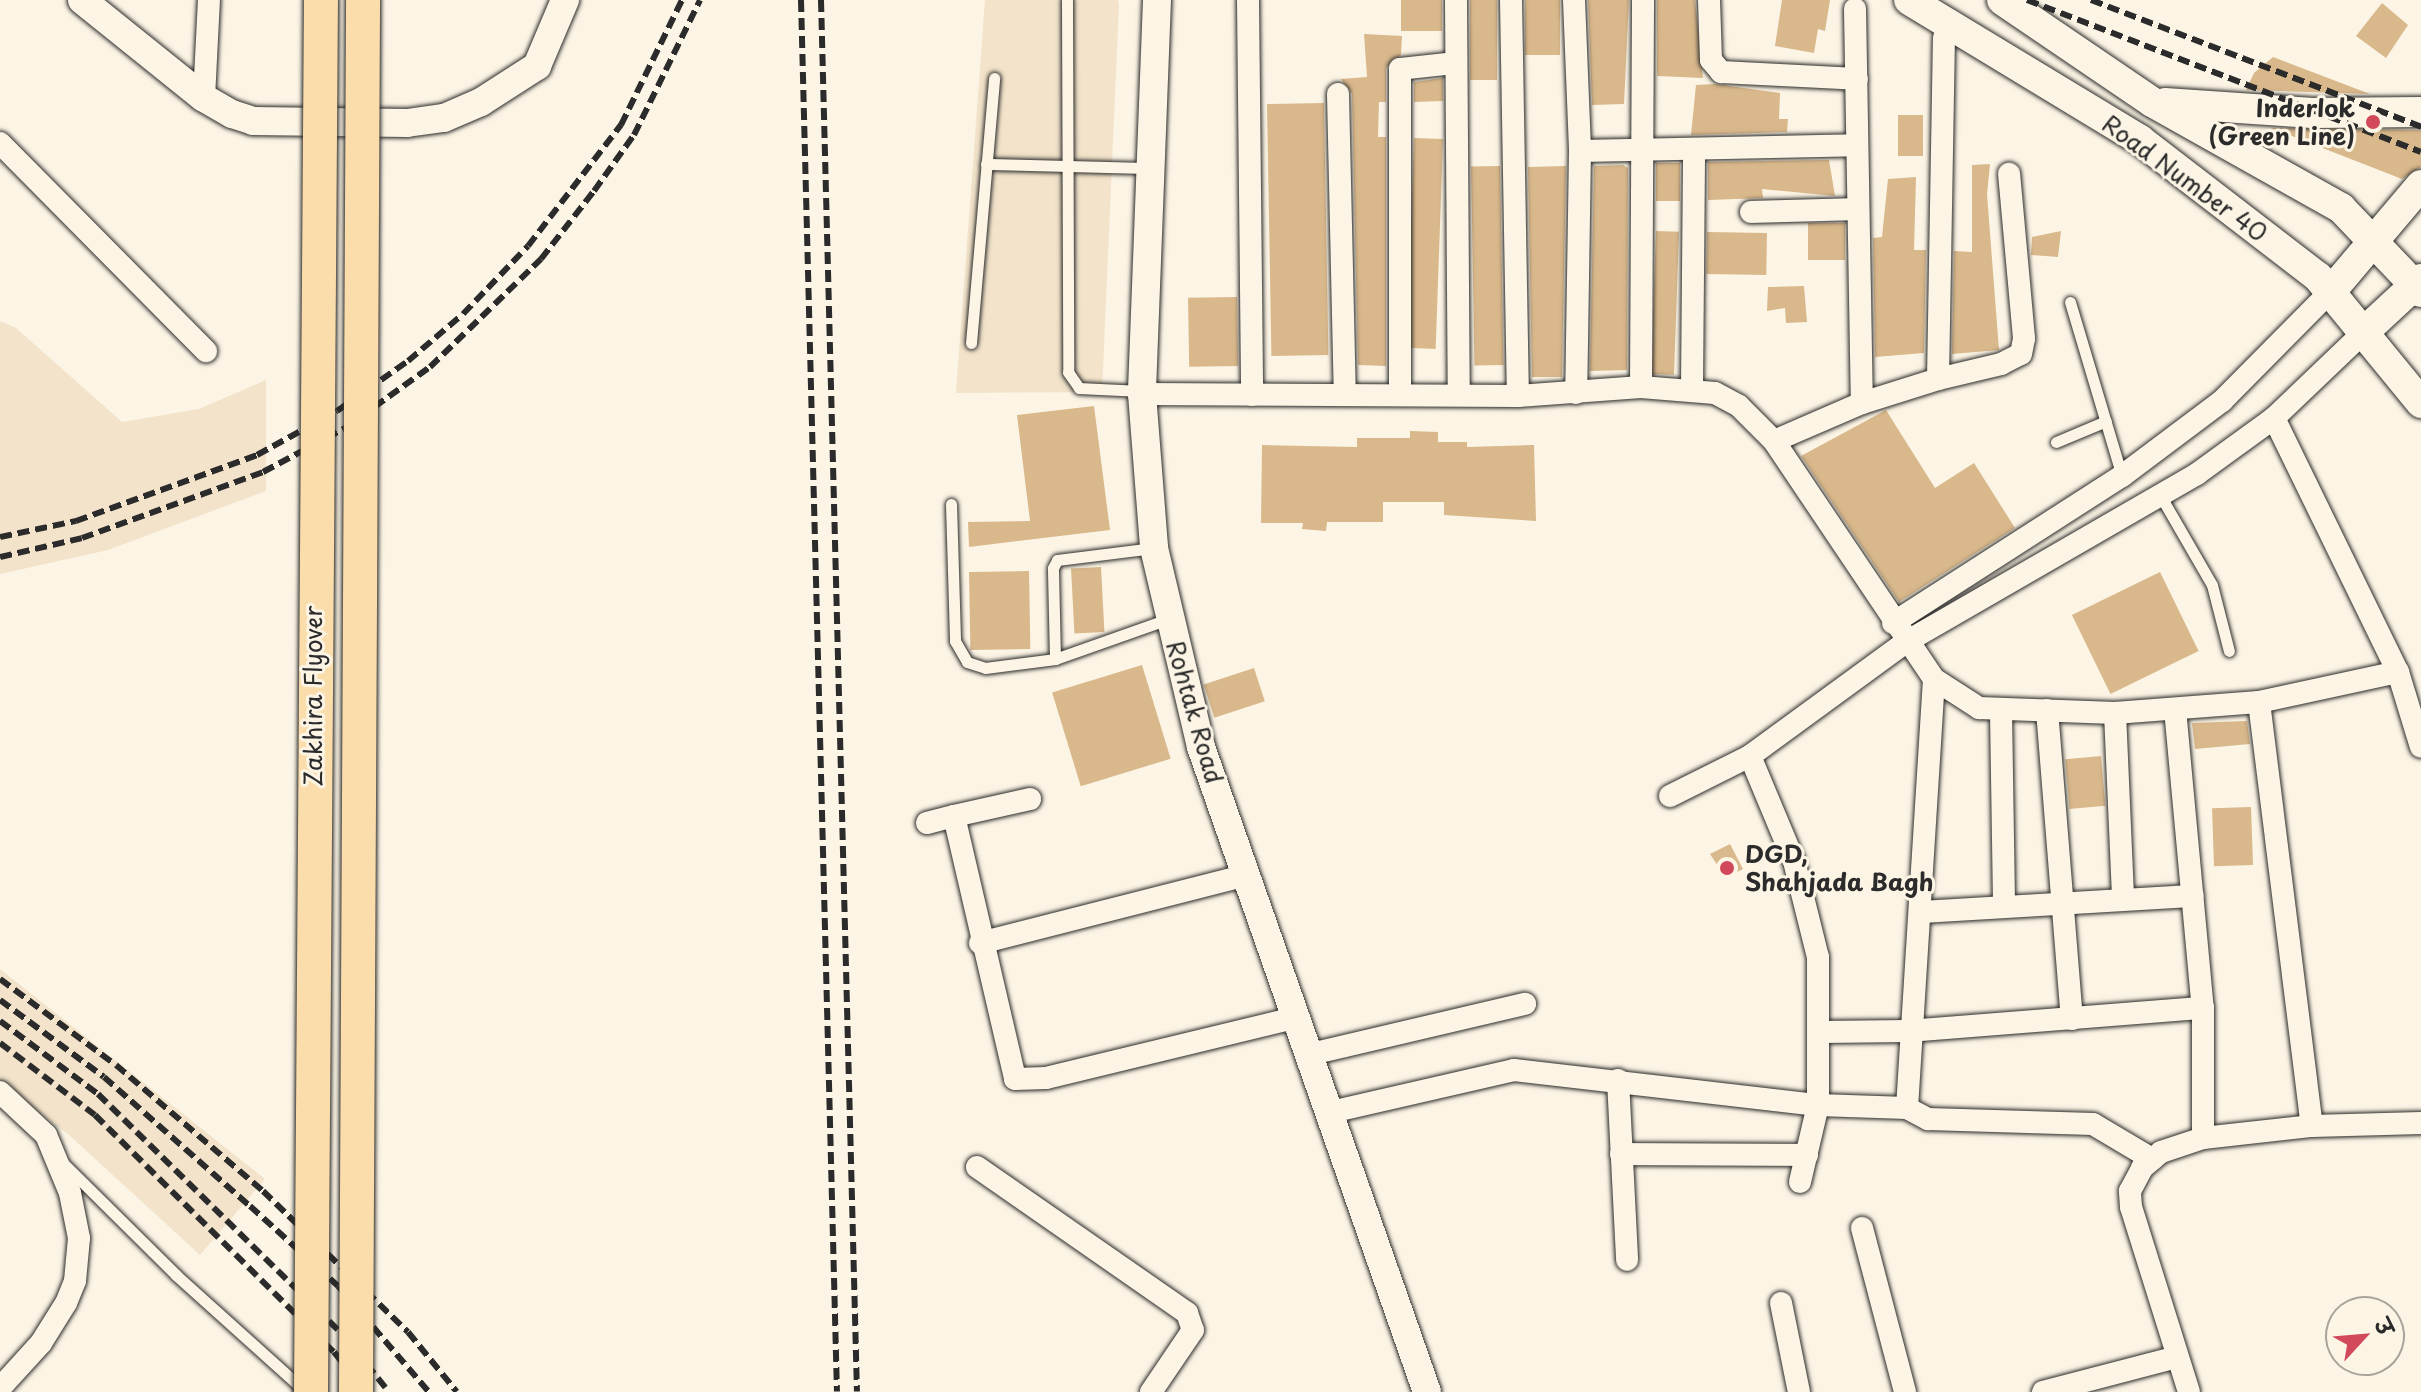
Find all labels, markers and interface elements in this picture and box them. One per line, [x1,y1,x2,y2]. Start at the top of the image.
place label: Inderlok (Green Line) [2206,94,2355,150]
street label: Road Number 40 [2096,108,2274,248]
marker: Inderlok (Green Line) [2362,111,2384,133]
street label: Zakhira Flyover [299,605,327,787]
street label: Rohtak Road [1161,636,1229,788]
place label: DGD, Shahjada Bagh [1745,840,1935,896]
marker: DGD, Shahjada Bagh [1716,857,1738,879]
north arrow [2325,1296,2405,1376]
text: उ [2367,1312,2403,1340]

